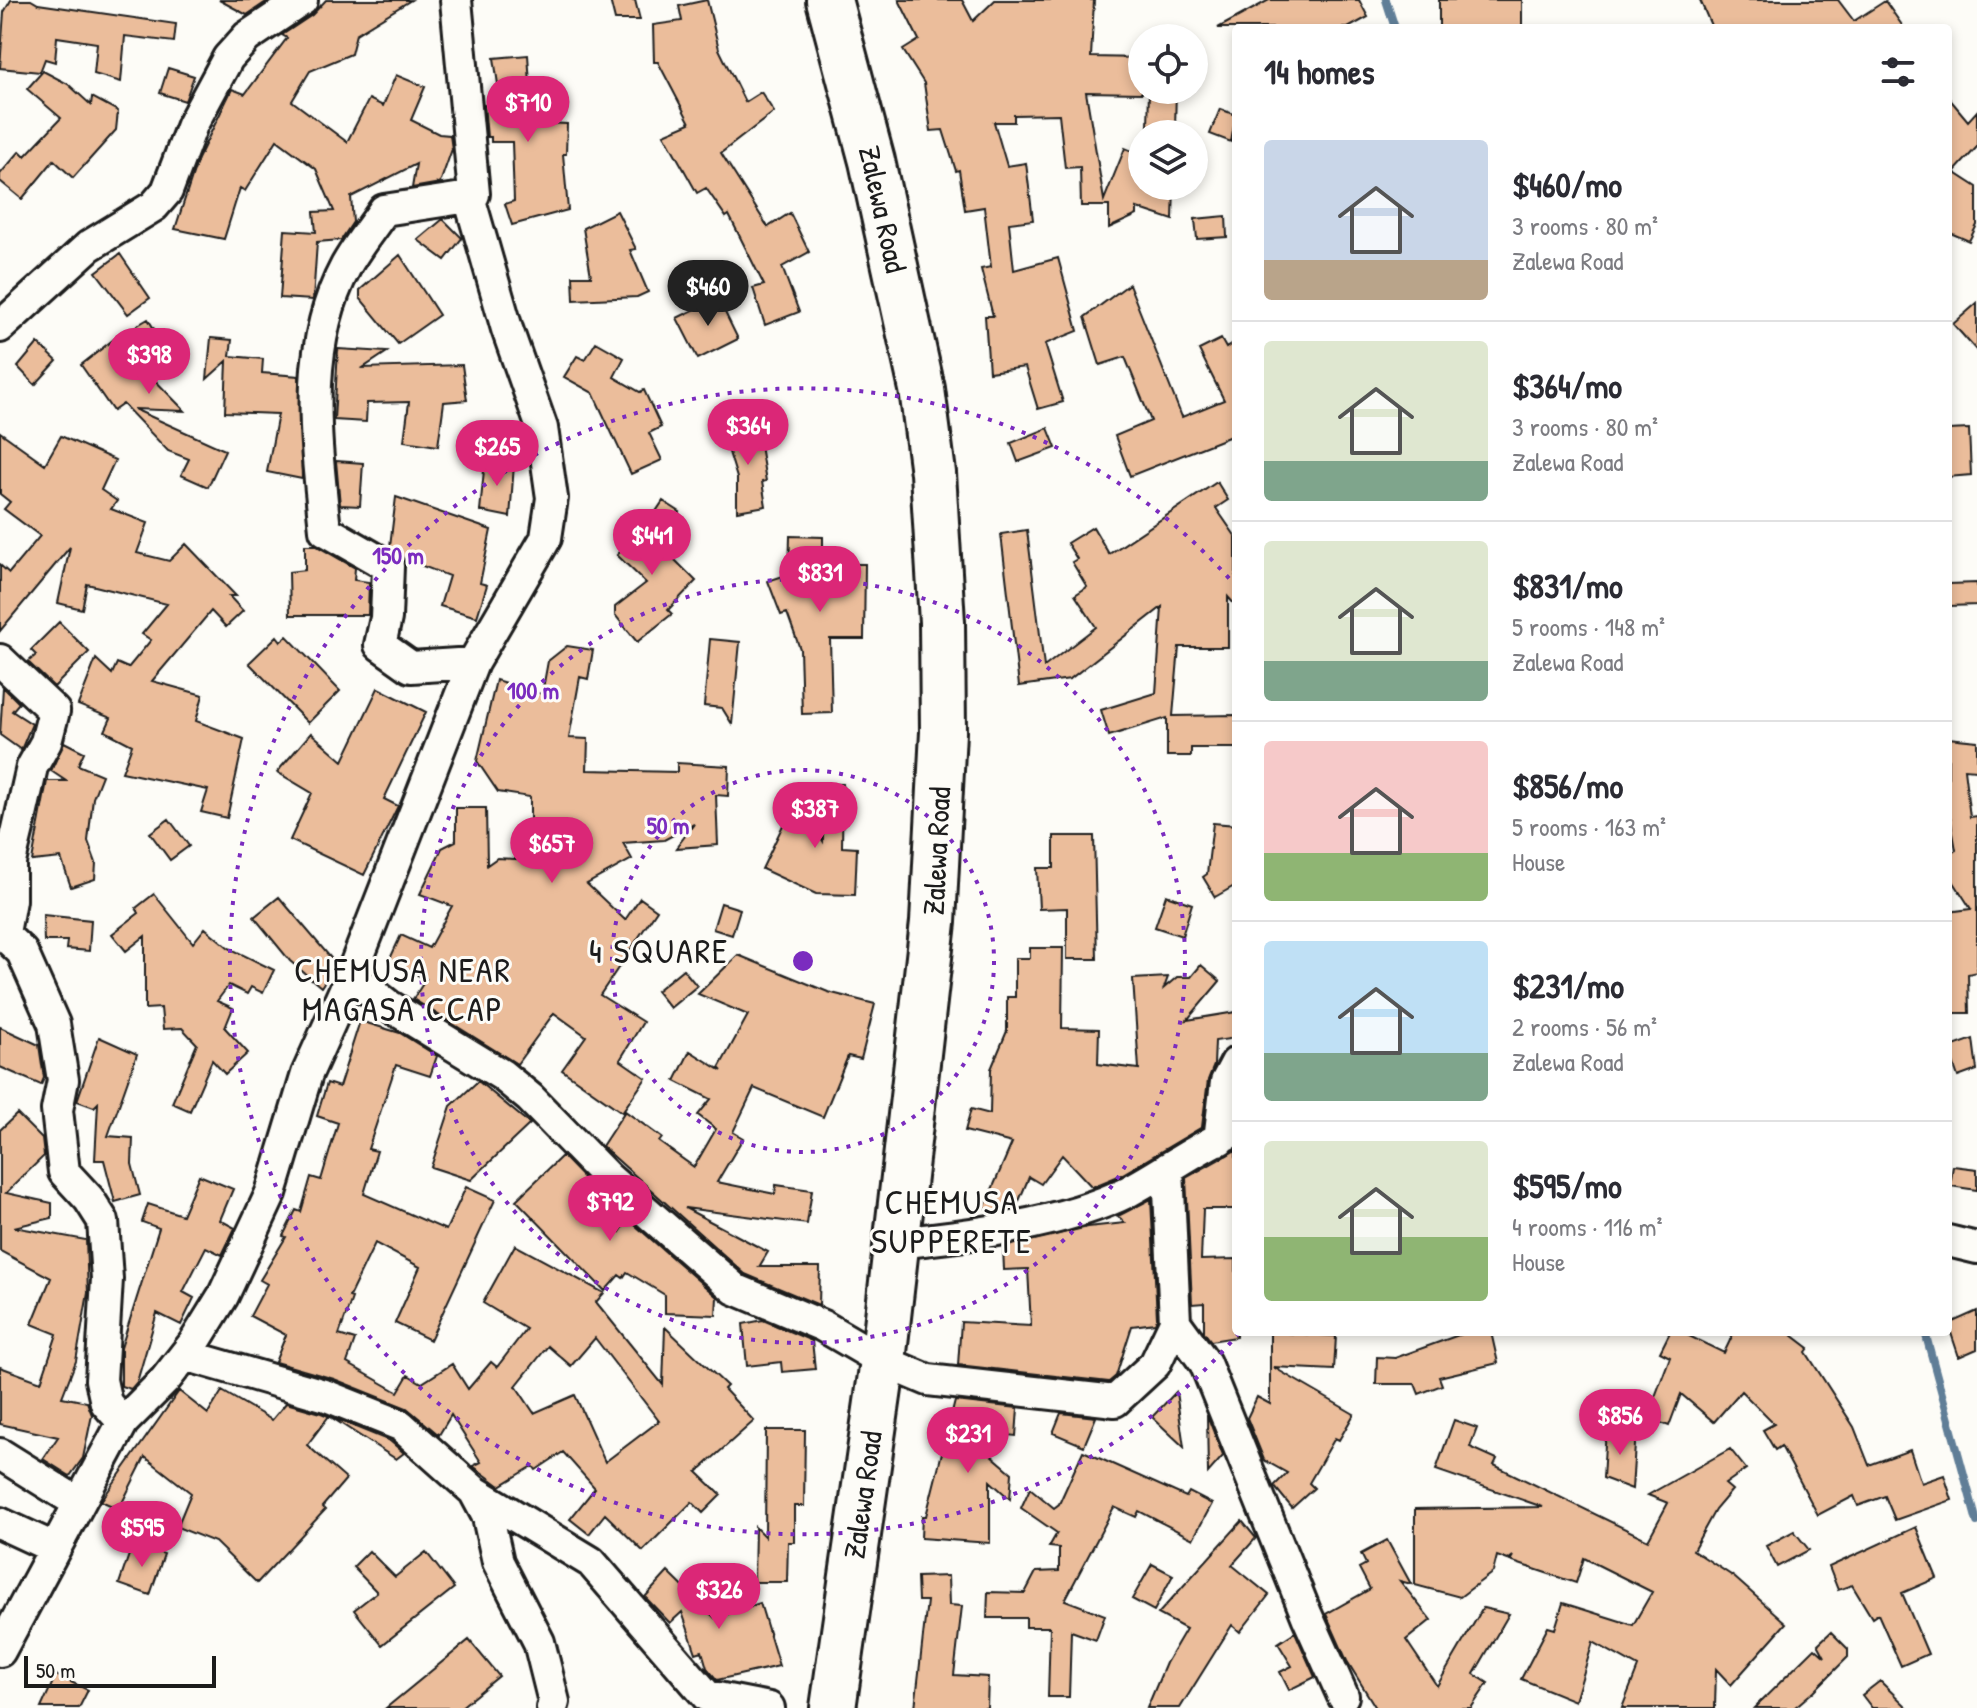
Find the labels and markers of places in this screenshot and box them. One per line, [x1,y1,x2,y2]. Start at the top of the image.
pin: $710 [481,76,575,144]
pin: $460 [661,260,755,328]
pin: $398 [102,328,196,396]
pin: $364 [701,399,795,467]
pin: $265 [450,420,544,488]
pin: $441 [605,509,699,577]
pin: $831 [773,546,867,614]
pin: $387 [768,782,862,850]
pin: $657 [505,817,599,885]
centre of rings [789,947,817,975]
pin: $792 [563,1175,657,1243]
pin: $856 [1573,1389,1667,1457]
pin: $231 [921,1407,1015,1475]
pin: $595 [95,1501,189,1569]
pin: $326 [672,1563,766,1631]

